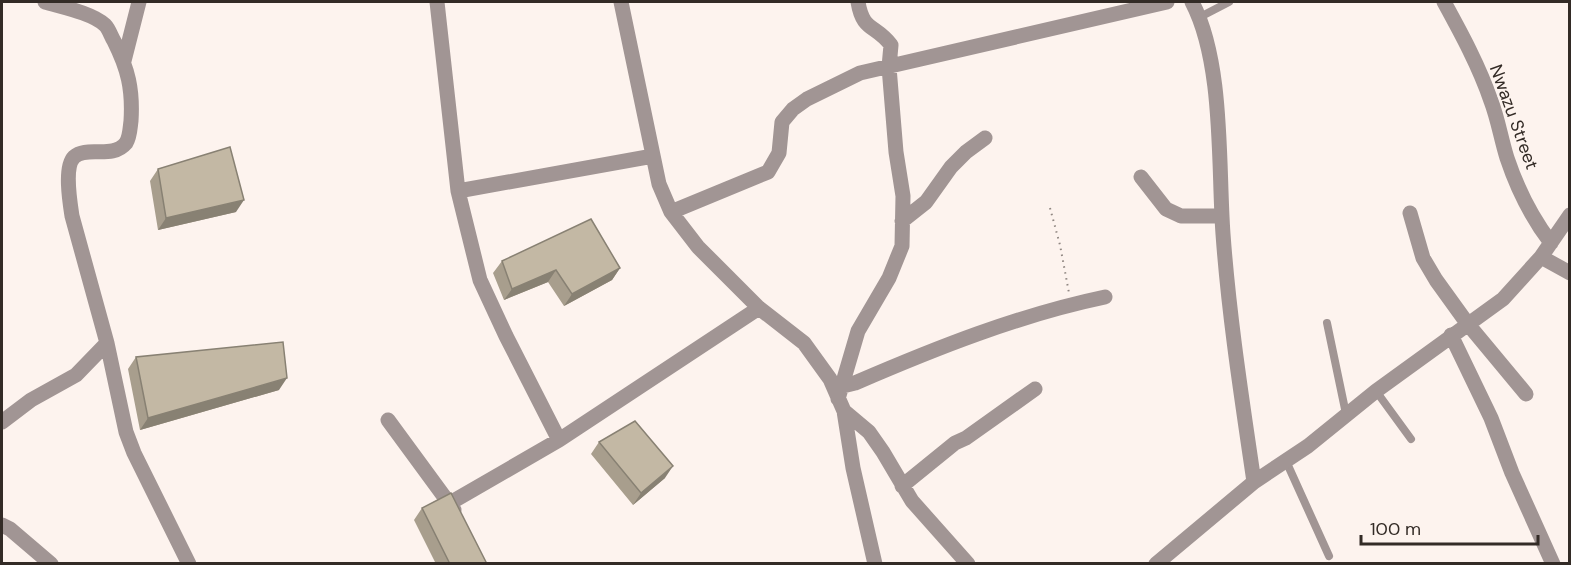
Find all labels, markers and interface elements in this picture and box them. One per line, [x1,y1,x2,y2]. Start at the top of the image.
street label: Nwazu Street [1484,61,1544,173]
scale bar [1361,508,1538,546]
text: 100 m [1370,517,1421,541]

